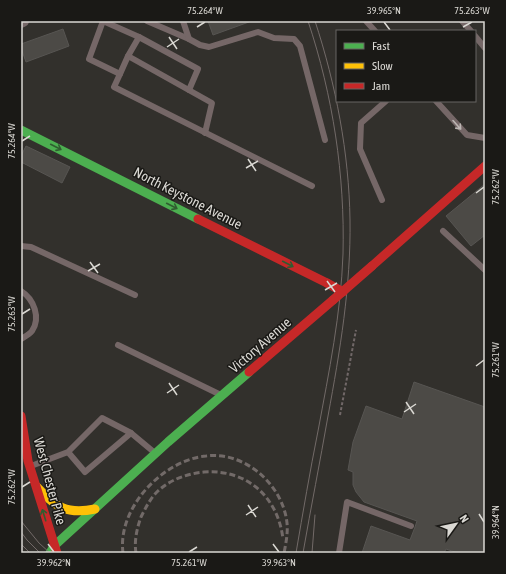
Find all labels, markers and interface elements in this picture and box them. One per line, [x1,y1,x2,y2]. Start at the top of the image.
text: 75.264°W [187,5,223,16]
text: 39.965°N [367,5,401,16]
text: 75.263°W [454,5,490,16]
legend [336,30,476,102]
text: Fast [372,39,390,53]
text: Slow [372,59,393,73]
text: Jam [372,79,390,93]
one-way arrow [453,120,462,130]
text: 75.264°W [6,123,17,159]
one-way arrow [50,144,62,151]
street label: North Keystone Avenue [131,164,245,232]
text: 75.262°W [490,169,501,205]
one-way arrow [166,202,178,210]
one-way arrow [282,261,294,268]
text: 75.263°W [6,296,17,332]
street label: Victory Avenue [226,314,294,376]
text: 75.261°W [490,342,501,378]
street label: West Chester Pike [31,436,69,526]
text: 75.262°W [6,469,17,505]
north arrow [436,504,476,544]
text: 39.964°N [490,505,501,539]
one-way arrow [40,508,47,521]
text: N [458,513,471,525]
text: 39.962°N [37,557,71,568]
text: 75.261°W [171,557,207,568]
text: 39.963°N [262,557,296,568]

